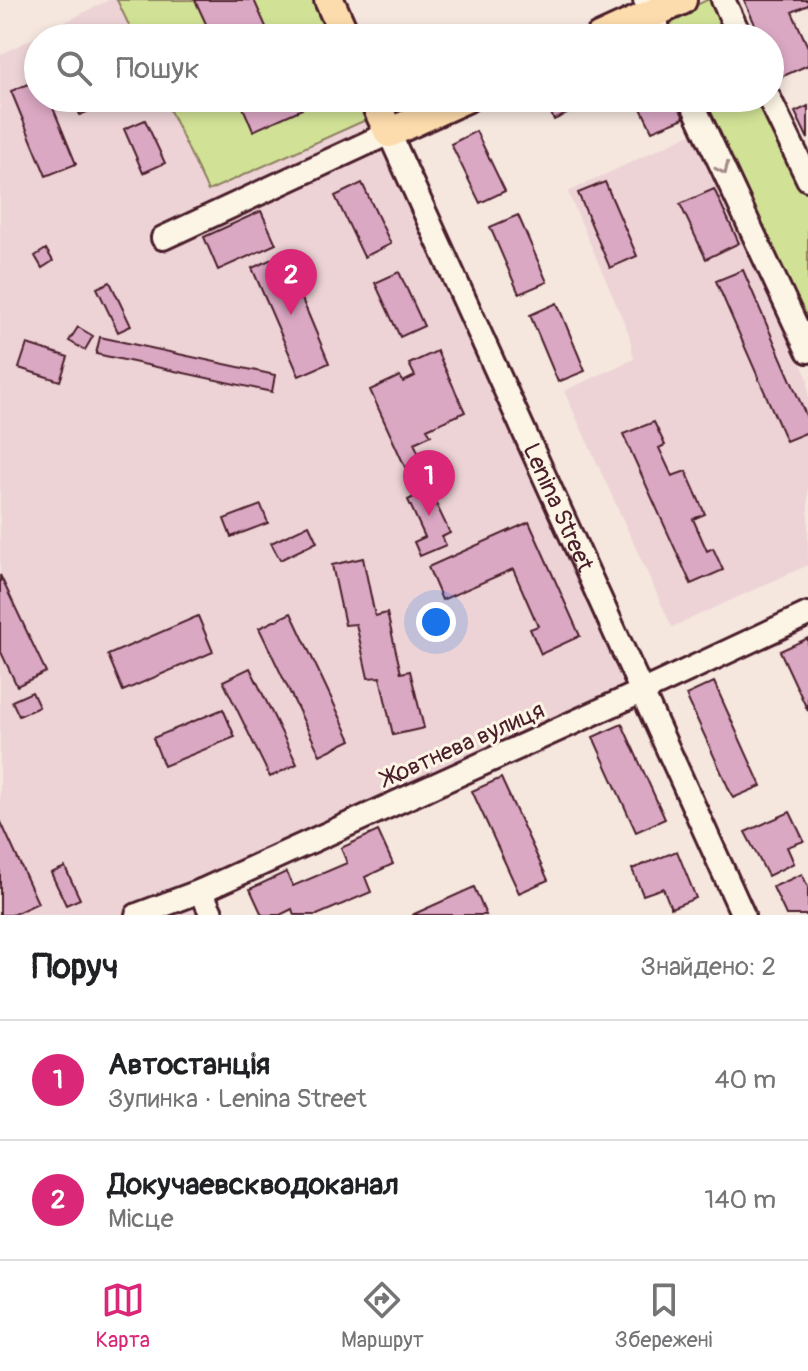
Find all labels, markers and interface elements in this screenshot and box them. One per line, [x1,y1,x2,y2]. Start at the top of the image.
search box [24,24,784,112]
icon: search [52,46,96,90]
text: Пошук [116,50,200,87]
one-way arrow [713,160,729,175]
pin: 2 [265,249,317,315]
street label: Lenina Street [516,439,600,576]
pin: 1 [403,450,455,516]
your location [416,602,456,642]
street label: Жовтнева вулиця [374,696,549,795]
text: Поруч [32,946,118,989]
text: Знайдено: 2 [640,951,776,983]
text: Автостанція [108,1046,270,1083]
text: 1 [53,1064,63,1096]
text: 40 m [714,1064,776,1096]
text: Зупинка · Lenina Street [108,1083,367,1115]
text: Докучаевскводоканал [108,1166,399,1203]
text: 2 [51,1184,65,1216]
text: 140 m [704,1184,776,1216]
text: Місце [108,1203,174,1235]
tab: Карта [95,1278,150,1354]
tab: Маршрут [341,1278,424,1354]
tab: Збережені [615,1278,712,1354]

